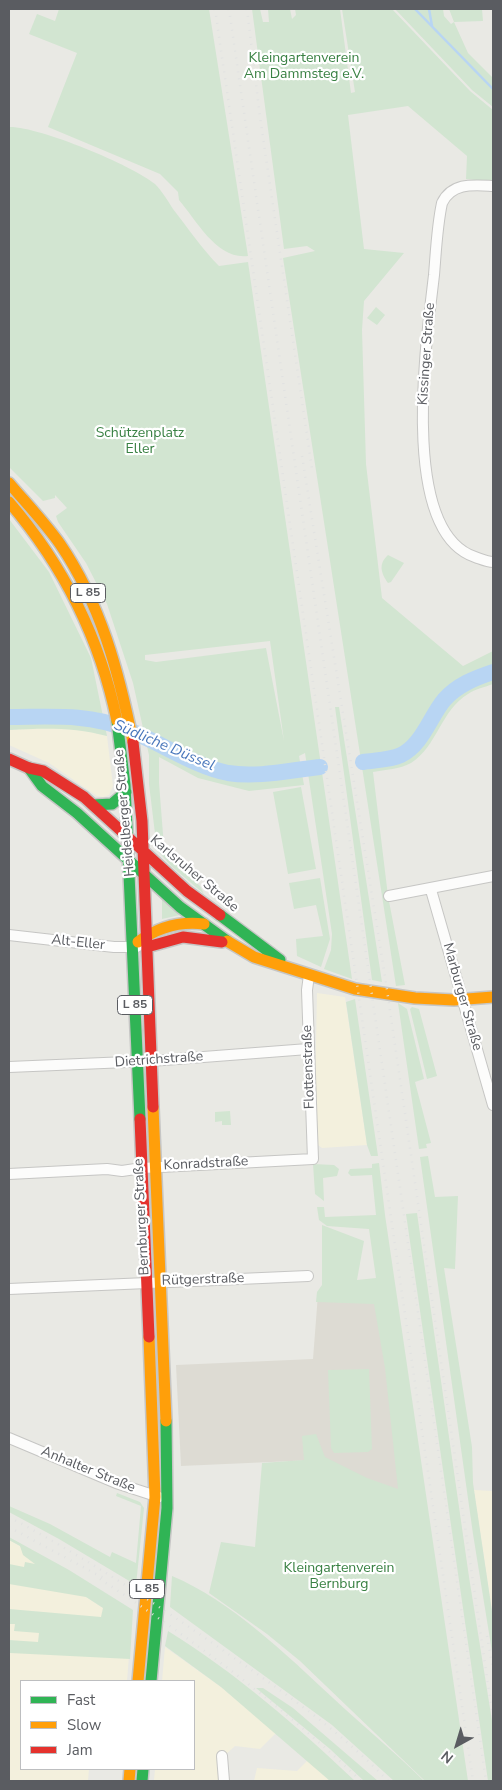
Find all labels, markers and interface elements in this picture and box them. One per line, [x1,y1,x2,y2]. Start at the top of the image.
park label: Kleingartenverein Am Dammsteg e.V. [244,51,364,84]
street label: Kissinger Straße [415,302,439,406]
park label: Schützenplatz Eller [96,426,184,458]
road number: L 85 [70,584,106,602]
water label: Südliche Düssel [111,717,217,775]
street label: Heidelberger Straße [111,749,139,877]
street label: Karlsruher Straße [146,832,242,916]
street label: Alt-Eller [50,932,106,954]
street label: Marburger Straße [439,941,485,1053]
road number: L 85 [118,996,152,1014]
street label: Flottenstraße [299,1025,319,1109]
street label: Dietrichstraße [114,1049,204,1071]
street label: Konradstraße [163,1153,249,1175]
street label: Bernburger Straße [131,1158,153,1276]
street label: Rütgerstraße [161,1270,245,1290]
street label: Anhalter Straße [38,1443,138,1497]
park label: Kleingartenverein Bernburg [284,1561,394,1594]
road number: L 85 [130,1580,164,1598]
legend [20,1680,195,1770]
text: Fast [67,1690,95,1710]
text: Slow [67,1715,101,1735]
north arrow [432,1720,482,1770]
text: Jam [67,1740,93,1760]
text: N [437,1746,457,1768]

